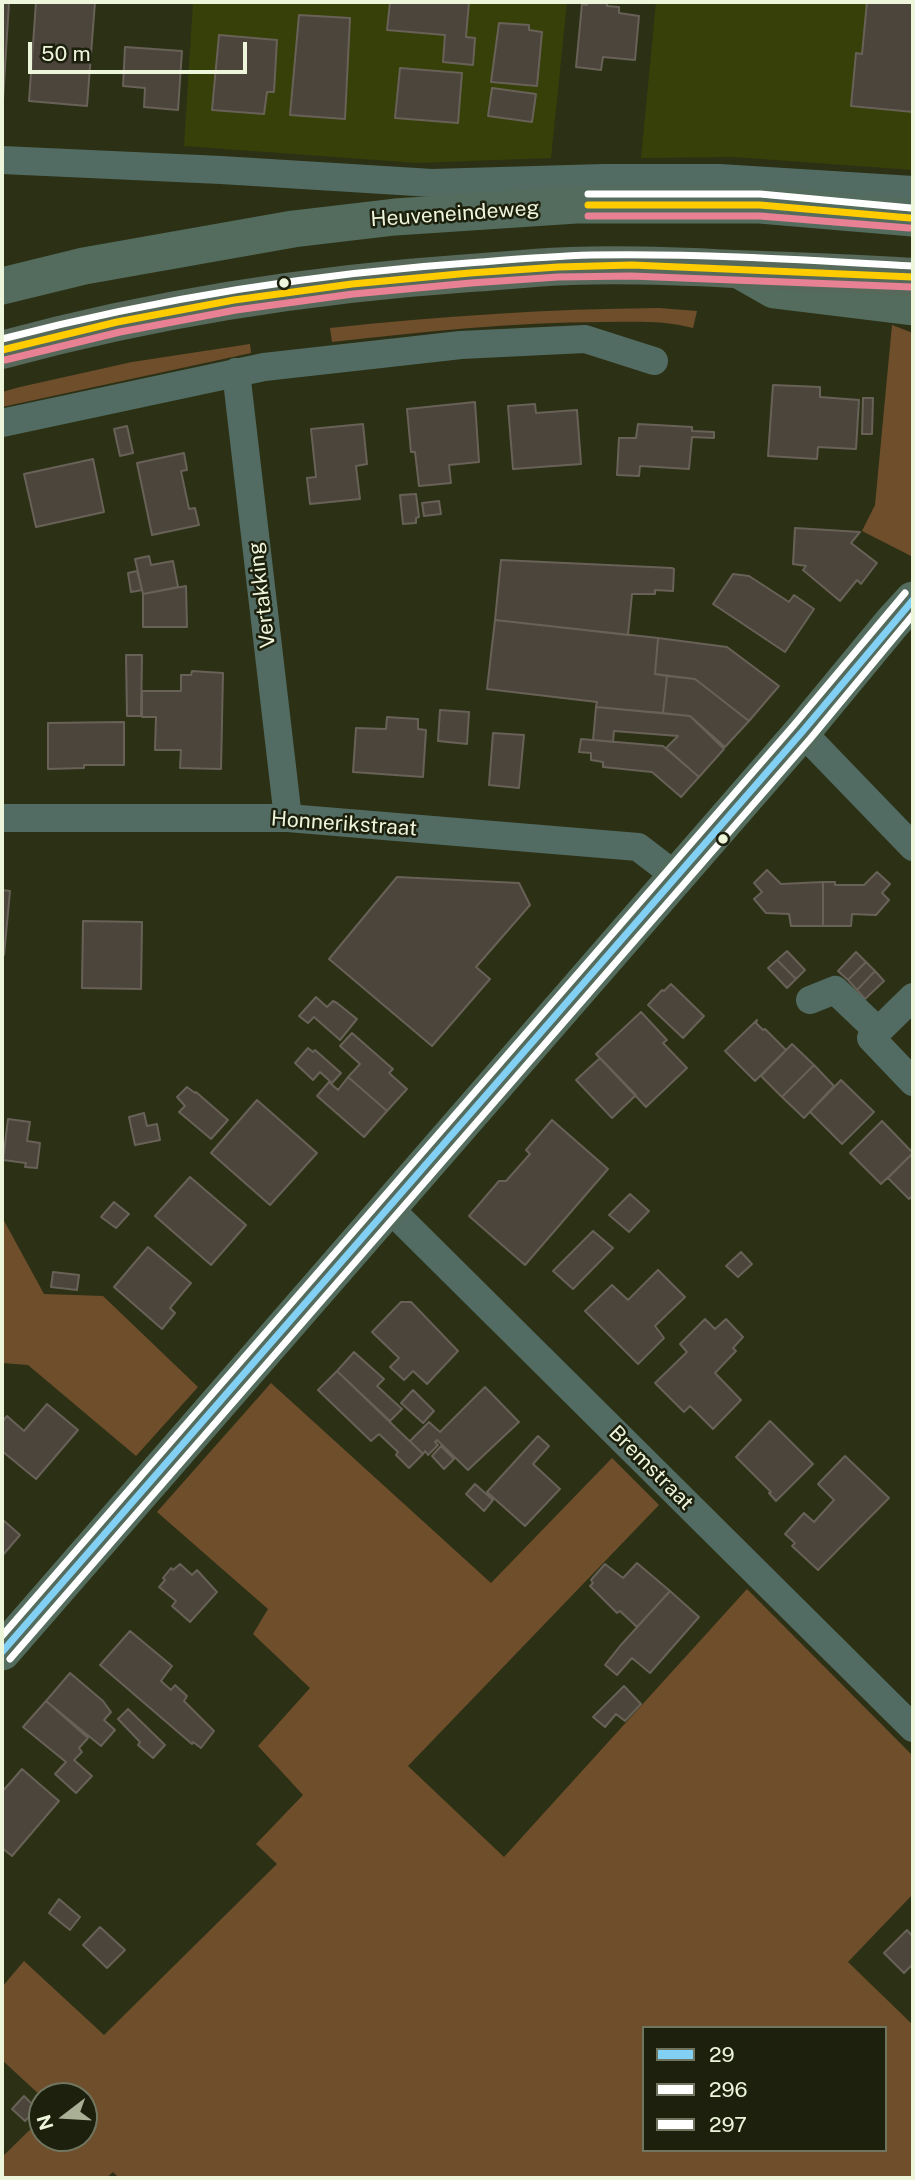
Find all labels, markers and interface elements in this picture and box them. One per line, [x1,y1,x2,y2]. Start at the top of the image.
scale bar [32,28,250,72]
text: 50 m [41,41,91,66]
street label: Heuveneindeweg [370,196,540,232]
unlabelled marker [277,276,291,290]
street label: Vertakking [243,540,281,650]
street label: Honnerikstraat [270,806,418,842]
unlabelled marker [716,832,730,846]
street label: Bremstraat [603,1420,699,1516]
legend [642,2026,887,2152]
text: 29 [709,2042,735,2067]
text: 296 [709,2077,748,2102]
north arrow [28,2082,98,2152]
text: N [32,2112,58,2133]
text: 297 [709,2112,747,2137]

